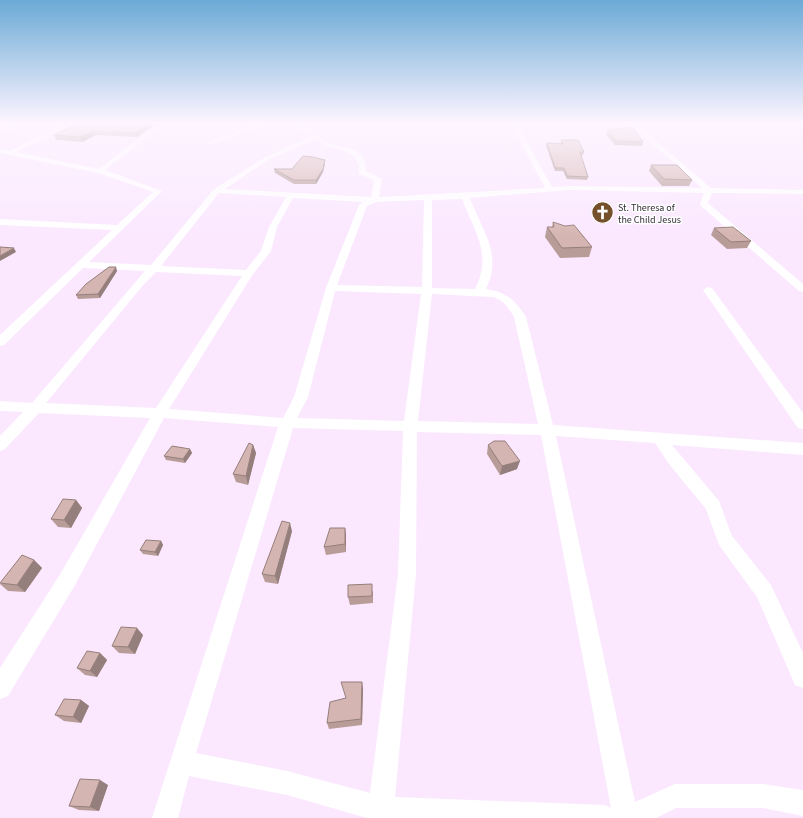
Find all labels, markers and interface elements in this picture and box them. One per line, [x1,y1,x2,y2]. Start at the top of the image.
church icon: St. Theresa of the Child Jesus [589,200,615,226]
place label: St. Theresa of the Child Jesus [618,201,681,227]

